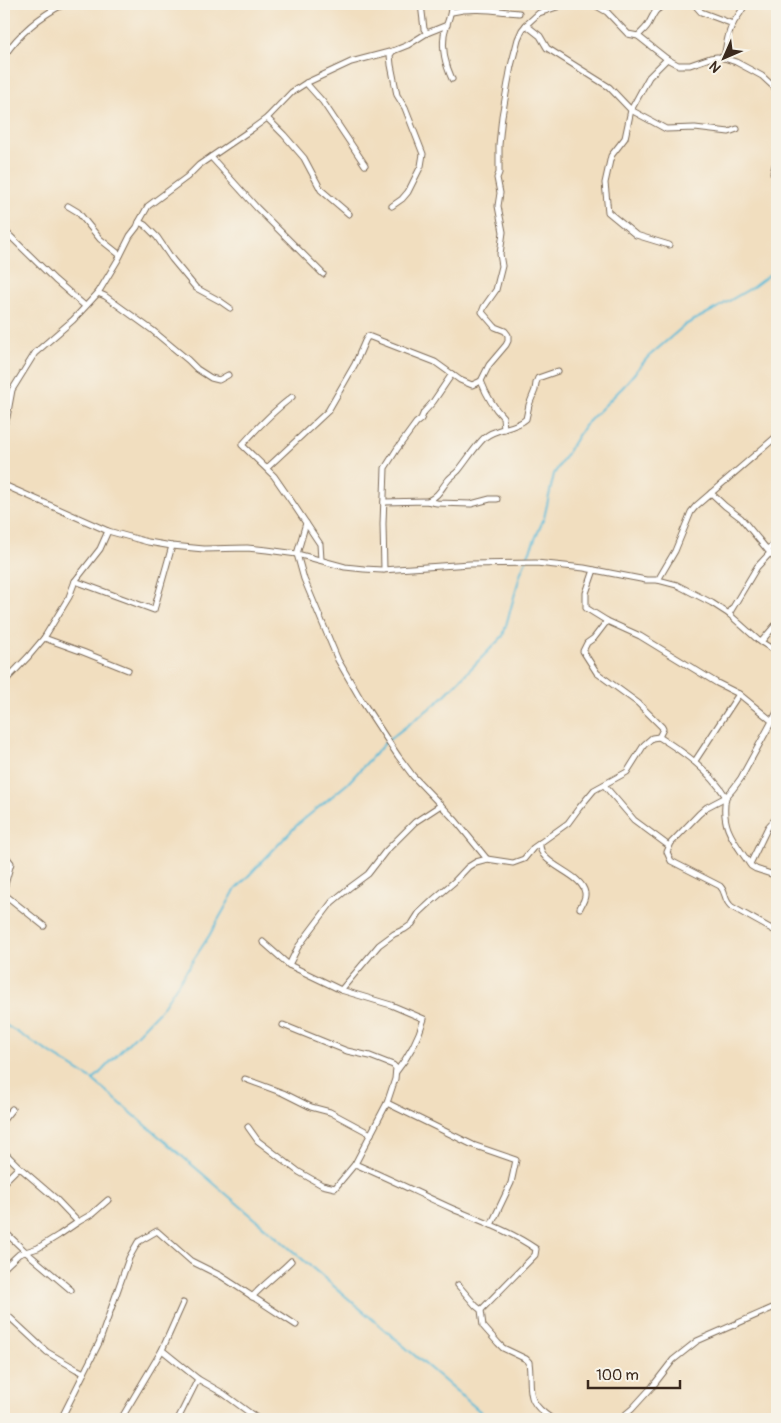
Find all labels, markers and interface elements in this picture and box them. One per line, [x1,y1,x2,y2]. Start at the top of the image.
north arrow [698,32,748,82]
text: N [706,57,725,76]
scale bar [588,1358,681,1390]
text: 100 m [596,1366,639,1385]

